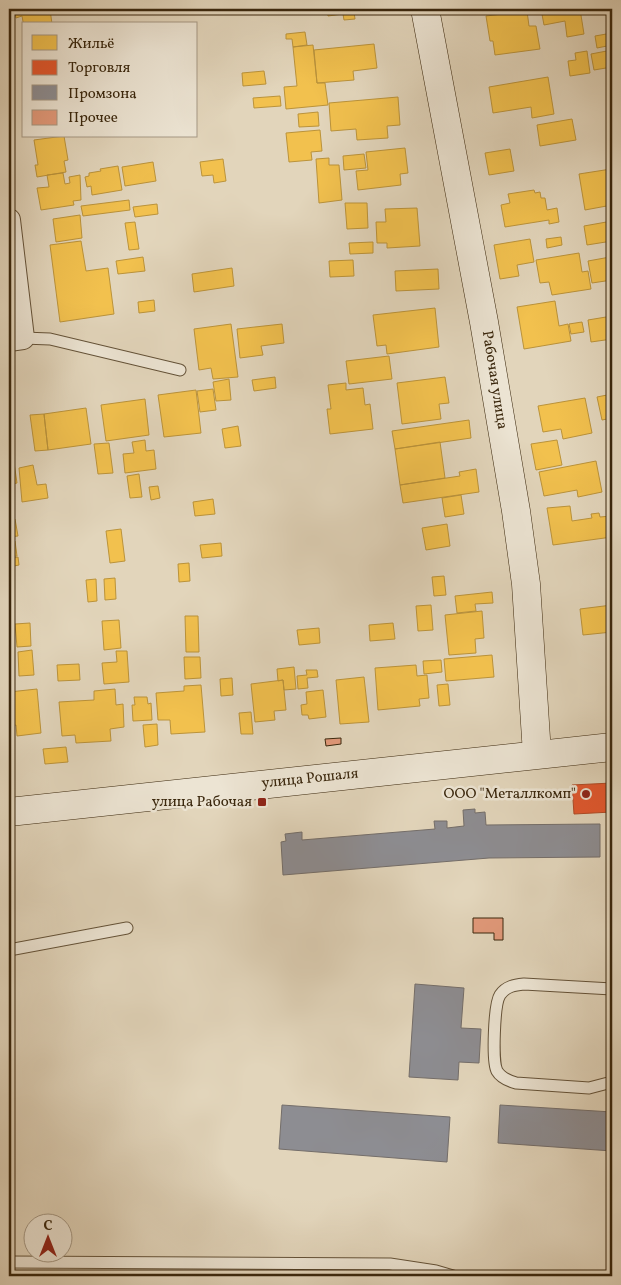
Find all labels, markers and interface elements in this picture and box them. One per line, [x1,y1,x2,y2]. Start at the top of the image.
legend [22,22,198,138]
text: Жильё [68,34,114,55]
text: Торговля [68,58,130,79]
text: Промзона [68,84,137,105]
text: Прочее [68,108,118,129]
street label: Рабочая улица [476,329,512,431]
street label: улица Рошаля [261,763,360,795]
place label: ООО "Металлкомп" [444,784,576,805]
marker: ООО "Металлкомп" [580,788,592,800]
place label: улица Рабочая [152,792,252,813]
marker: улица Рабочая [256,796,268,808]
north arrow [22,1212,72,1262]
text: С [43,1217,53,1236]

